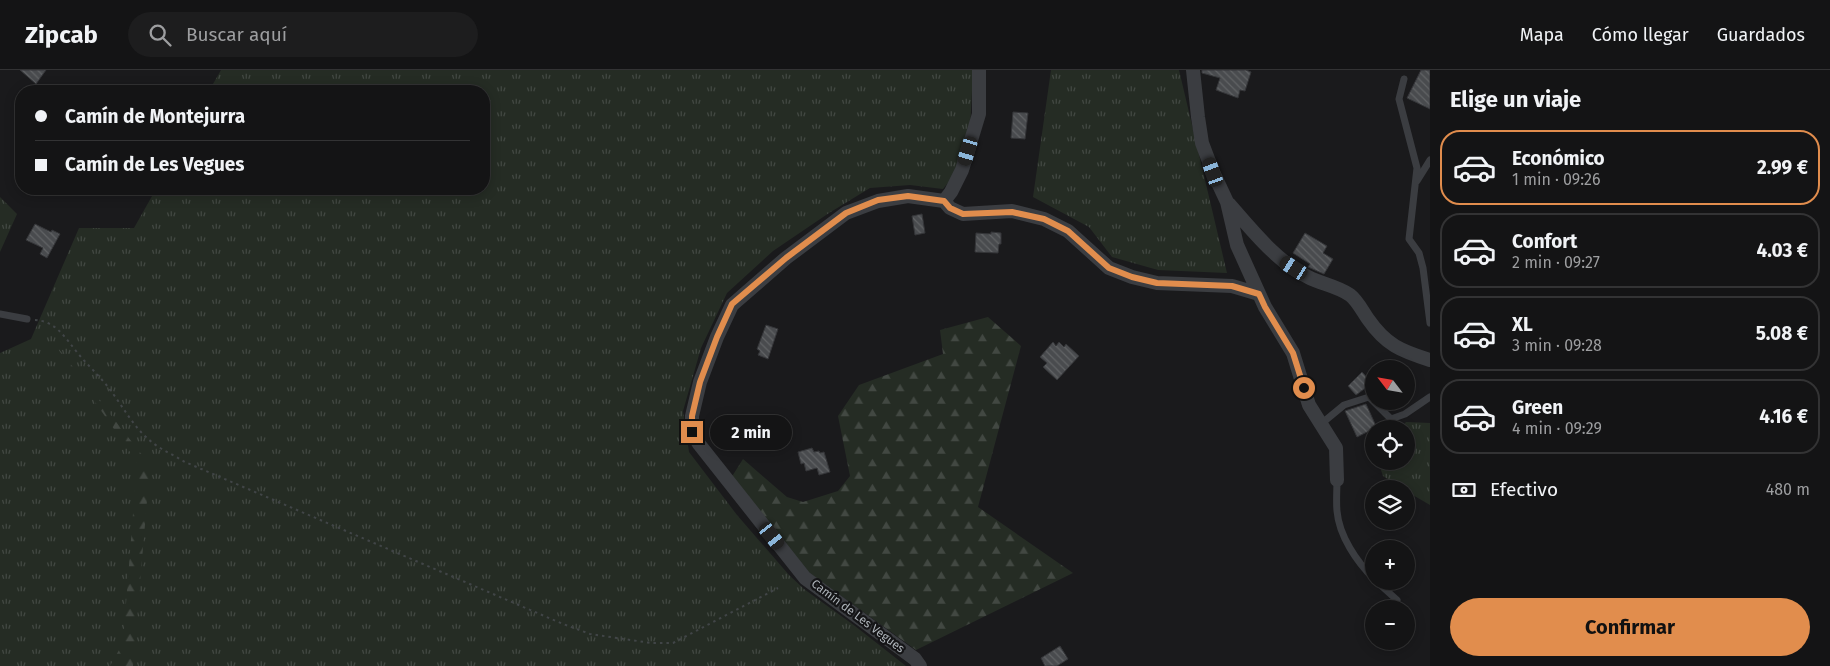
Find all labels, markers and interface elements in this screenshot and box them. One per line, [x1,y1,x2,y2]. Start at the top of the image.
search box [128,12,478,57]
text: Zipcab [25,21,98,49]
icon: search [146,21,174,49]
text: Buscar aquí [186,23,287,46]
text: Mapa [1520,24,1564,46]
text: Cómo llegar [1592,24,1689,46]
text: Guardados [1717,24,1805,46]
text: Elige un viaje [1450,86,1581,113]
text: Camín de Montejurra [65,105,245,128]
car [956,134,979,168]
icon: car [1452,145,1497,190]
text: Económico [1512,147,1605,170]
text: Camín de Les Vegues [65,153,245,176]
car [1200,155,1225,189]
text: 2.99 € [1757,156,1808,179]
text: 1 min · 09:26 [1512,170,1601,189]
icon: car [1452,228,1497,273]
text: Confort [1512,230,1577,253]
text: 4.03 € [1756,239,1808,262]
text: 2 min · 09:27 [1512,253,1600,272]
car [1277,254,1310,282]
icon: car [1452,311,1497,356]
text: XL [1512,313,1533,336]
text: 5.08 € [1756,322,1808,345]
text: 3 min · 09:28 [1512,336,1602,355]
north arrow [1365,360,1415,410]
map controls [1365,360,1415,650]
route start [1293,377,1315,399]
icon: car [1452,394,1497,439]
text: Green [1512,396,1563,419]
text: 4.16 € [1759,405,1808,428]
callout: 2 min [710,414,792,450]
text: 4 min · 09:29 [1512,419,1602,438]
button: locate [1365,420,1415,470]
route end [681,421,703,443]
text: 2 min [731,423,771,442]
icon: cash [1450,476,1478,504]
text: Efectivo [1490,478,1558,501]
button: layers [1365,480,1415,530]
text: 480 m [1766,480,1810,499]
car [756,520,787,552]
button: + [1365,540,1415,590]
street label: Camín de Les Vegues [809,576,908,656]
button: Confirmar [1450,598,1810,656]
button: − [1365,600,1415,650]

